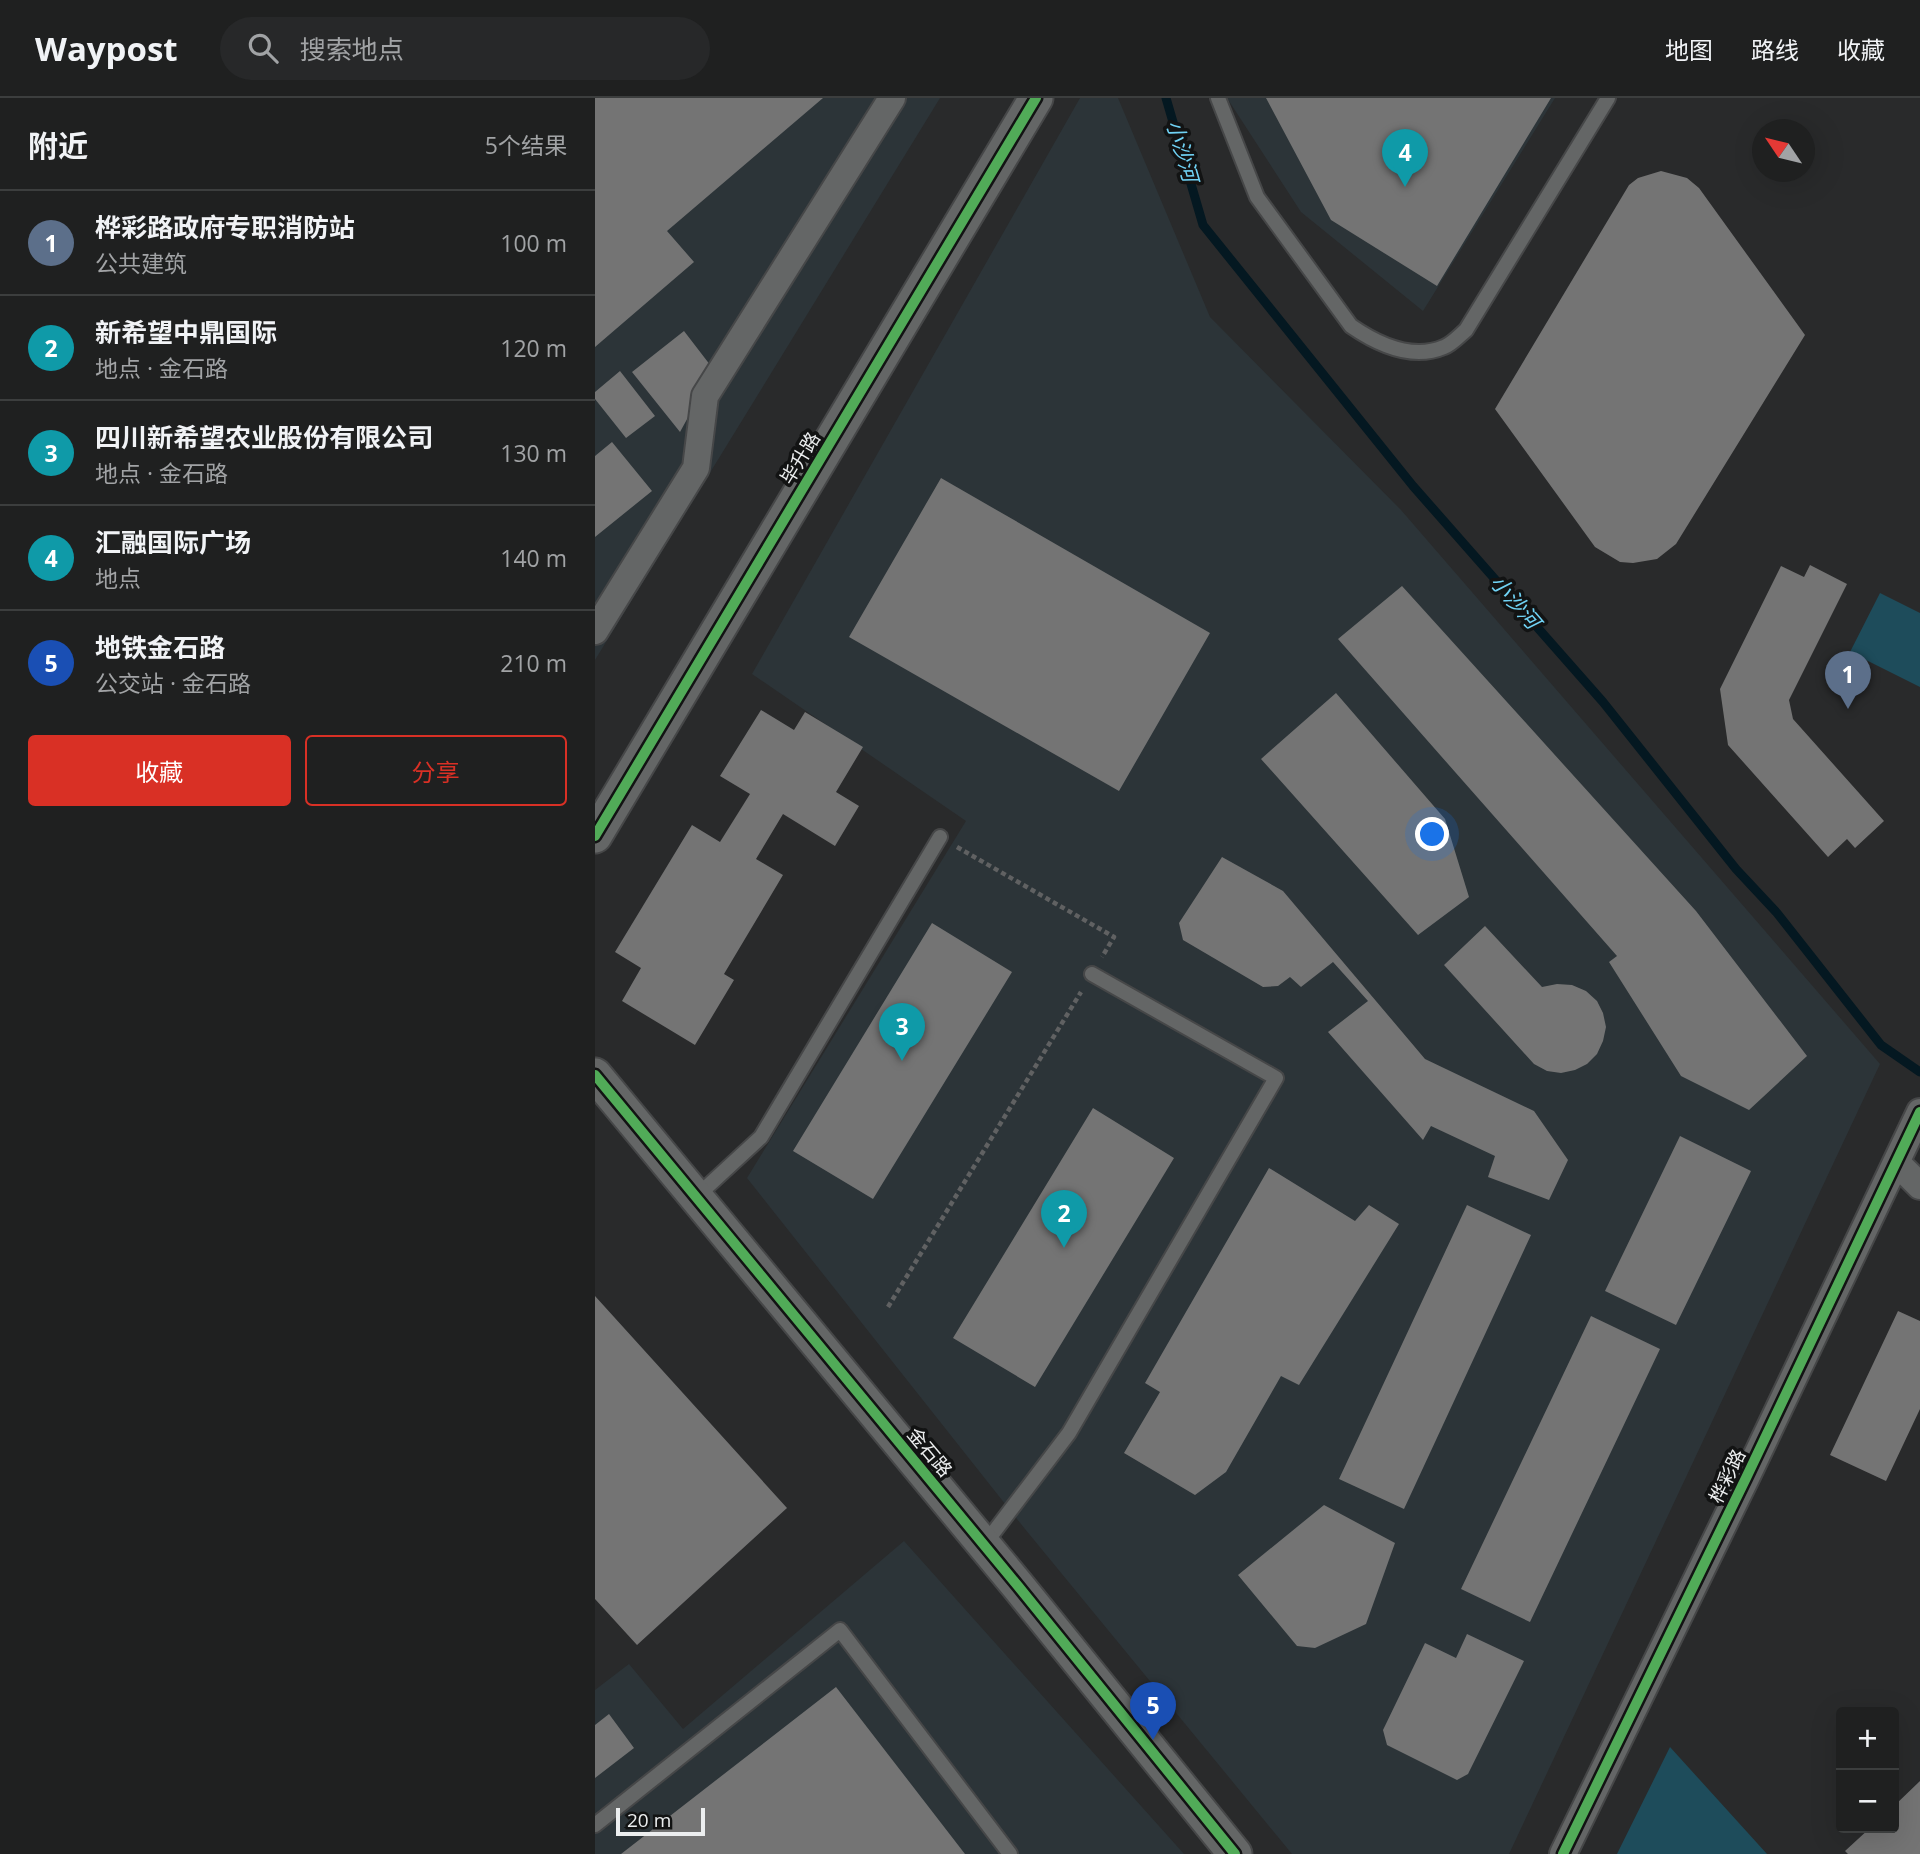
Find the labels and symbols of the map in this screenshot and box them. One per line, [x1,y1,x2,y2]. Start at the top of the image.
water label: 小沙河 [1161,117,1206,189]
north arrow [1752,119,1815,182]
pin: 4 [1382,129,1428,187]
street label: 毕升路 [774,427,826,489]
water label: 小沙河 [1485,568,1550,637]
pin: 1 [1825,651,1871,709]
your location [1415,817,1449,851]
pin: 3 [879,1003,925,1061]
pin: 2 [1041,1190,1087,1248]
street label: 金石路 [902,1422,958,1482]
street label: 桦彩路 [1703,1445,1751,1507]
pin: 5 [1130,1682,1176,1740]
scale bar [616,1805,705,1837]

